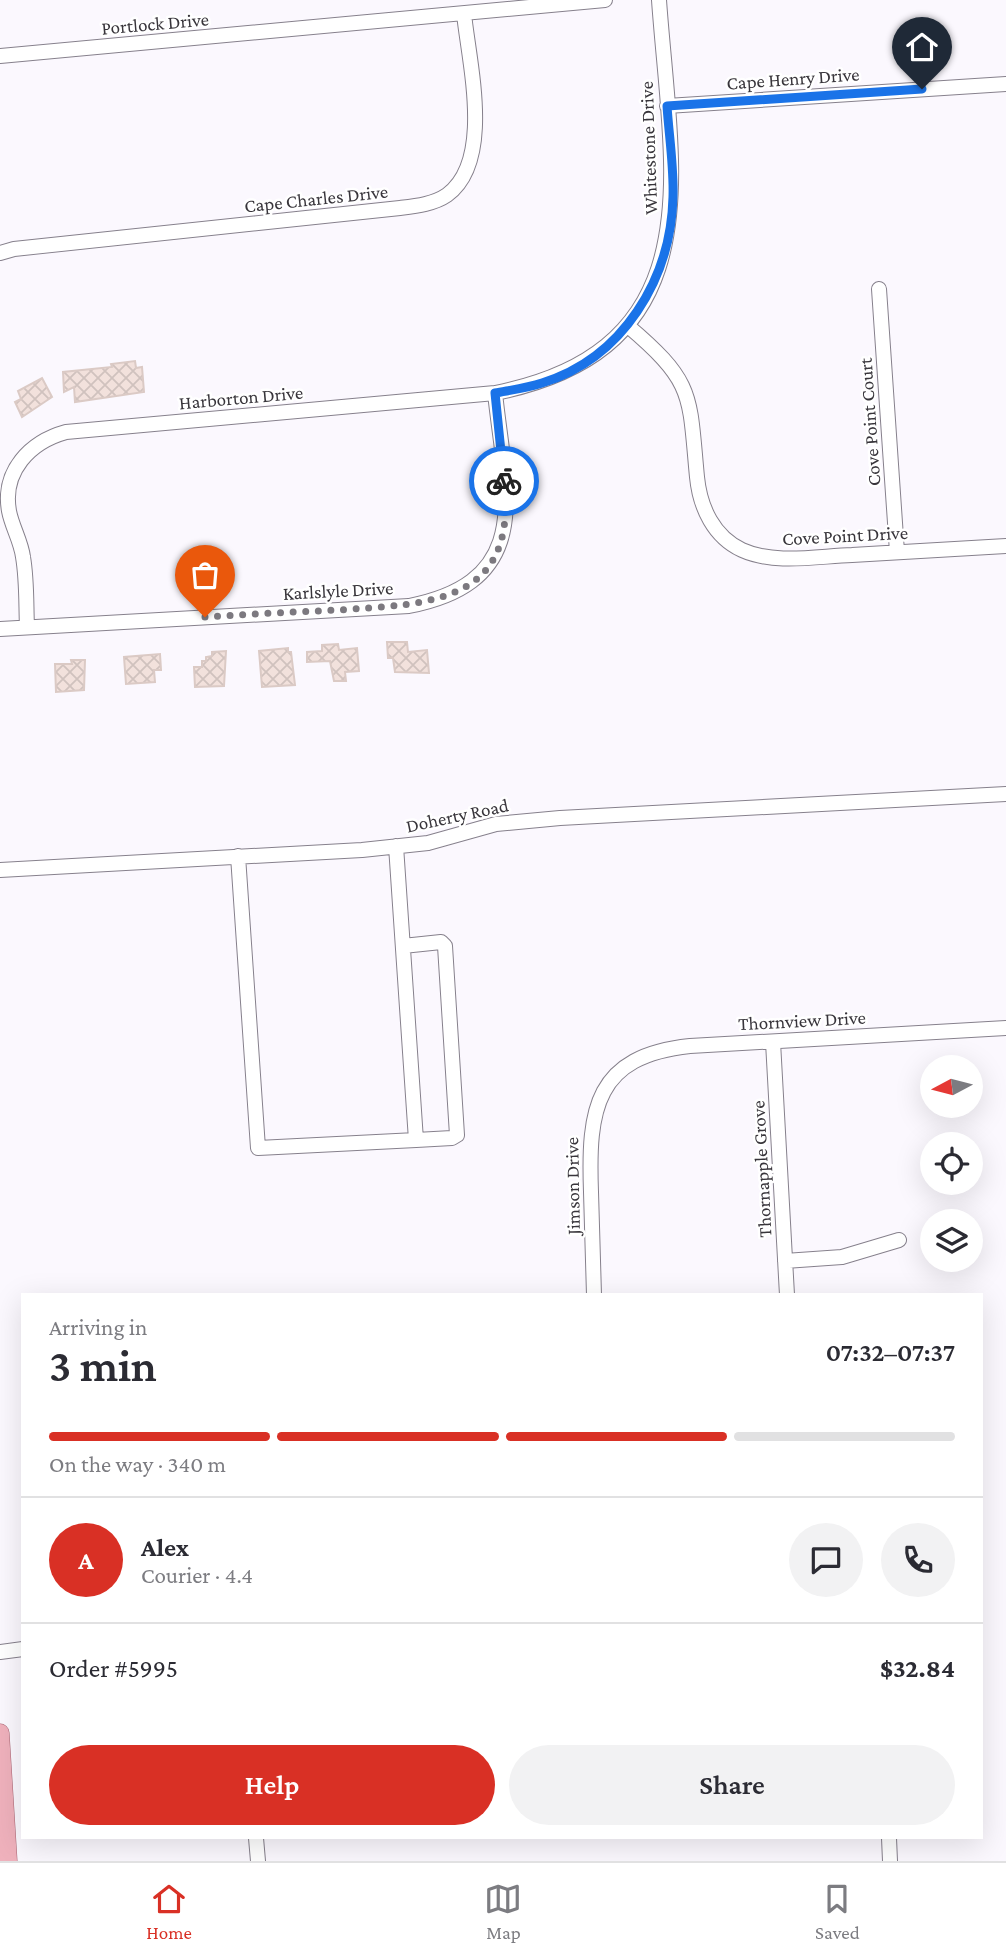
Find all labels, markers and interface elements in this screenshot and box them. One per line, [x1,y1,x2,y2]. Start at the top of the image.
street label: Portlock Drive [100,8,210,39]
pin [892,17,952,89]
icon: home [903,28,941,66]
street label: Cape Henry Drive [726,63,860,94]
street label: Whitestone Drive [636,81,661,215]
street label: Cape Charles Drive [243,181,389,216]
street label: Cove Point Court [855,357,884,487]
street label: Harborton Drive [178,382,304,413]
courier [469,446,539,516]
icon: bike [485,462,523,500]
street label: Cove Point Drive [782,522,908,549]
pin [175,545,235,617]
icon: bag [186,556,224,594]
street label: Karlslyle Drive [282,577,394,604]
street label: Doherty Road [404,794,510,837]
street label: Thornview Drive [738,1007,866,1034]
north arrow [920,1055,984,1118]
map controls [920,1055,983,1272]
street label: Thornapple Grove [747,1100,776,1238]
button: locate [920,1132,983,1195]
street label: Jimson Drive [561,1137,584,1237]
button: layers [920,1209,983,1272]
text: Arriving in [49,1314,147,1340]
text: 07:32–07:37 [826,1338,955,1367]
text: 3 min [49,1340,157,1391]
text: On the way · 340 m [49,1451,226,1477]
button: chat [789,1523,863,1597]
button: phone [881,1523,955,1597]
text: Alex [141,1533,189,1562]
text: A [78,1546,94,1575]
text: Courier · 4.4 [141,1562,253,1588]
text: Order #5995 [49,1654,178,1683]
text: $32.84 [880,1654,955,1683]
button: Help [49,1745,495,1825]
button: Share [509,1745,955,1825]
tab: Home [146,1880,192,1943]
tab: Map [484,1880,522,1943]
tab: Saved [815,1880,860,1943]

